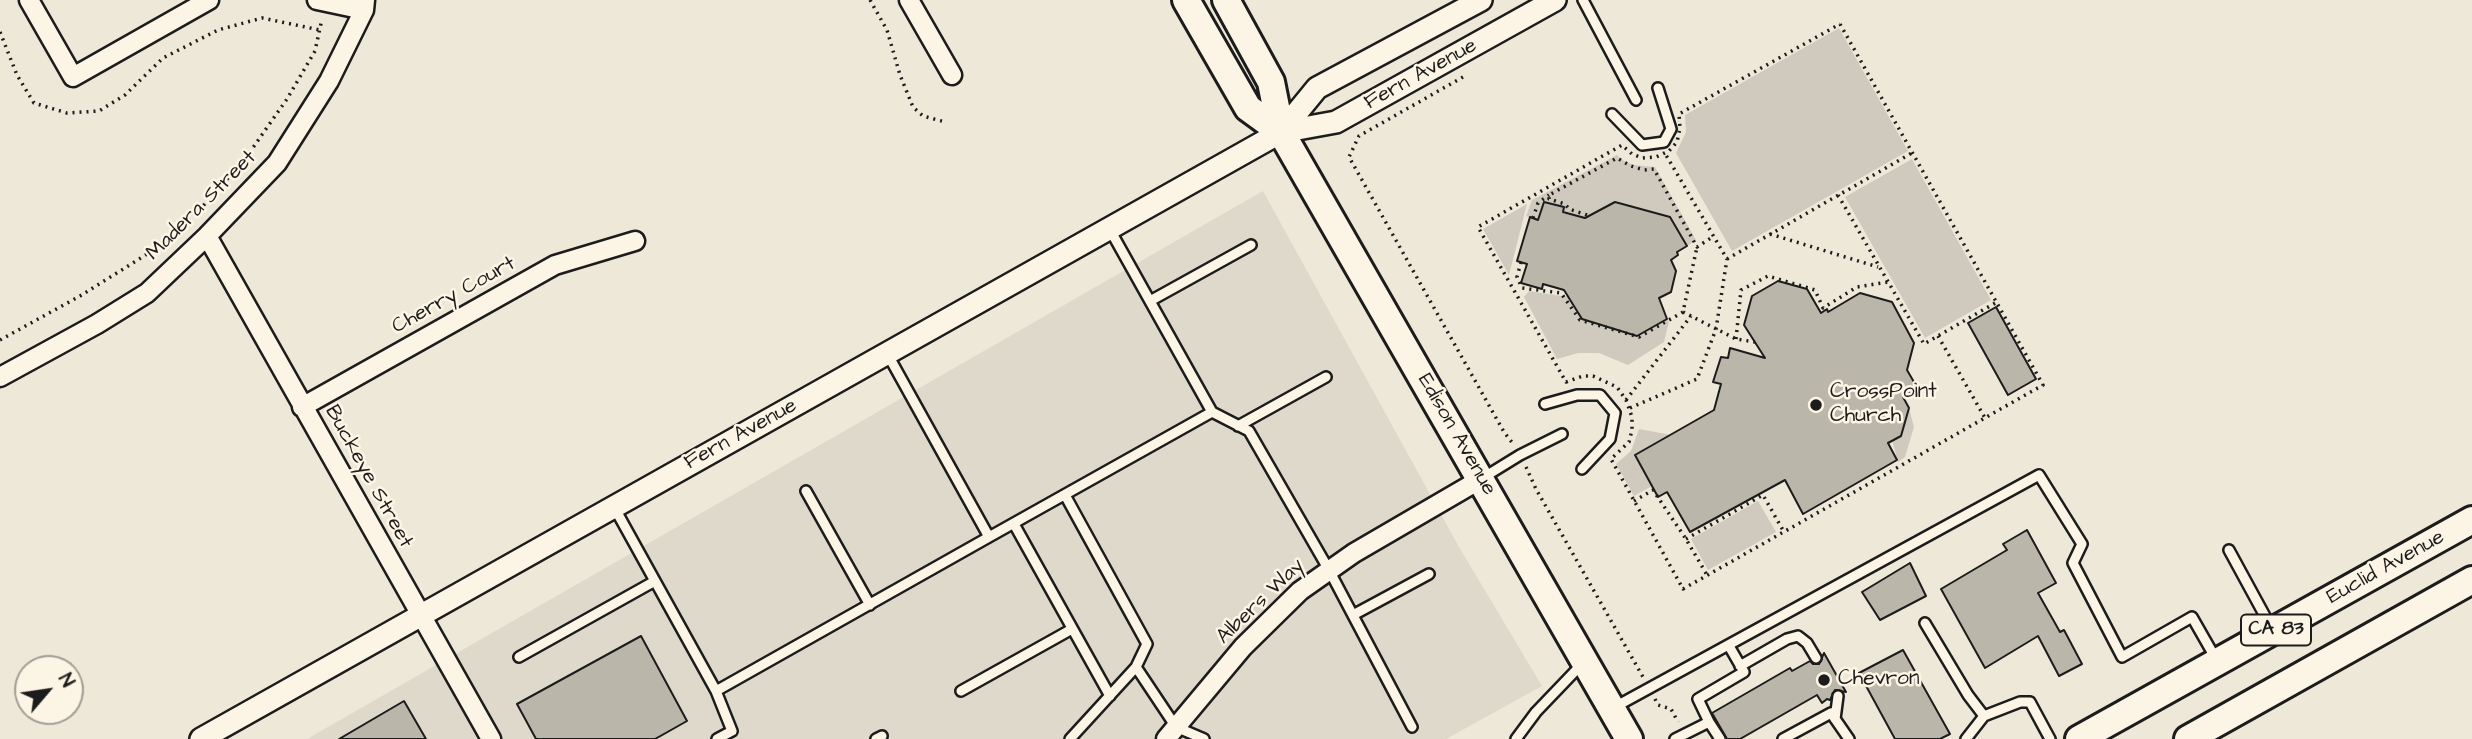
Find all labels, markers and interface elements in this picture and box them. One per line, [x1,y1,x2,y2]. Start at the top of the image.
street label: Fern Avenue [1360,34,1482,116]
street label: Madera Street [142,146,262,266]
street label: Cherry Court [388,252,520,340]
street label: Edison Avenue [1411,370,1501,500]
place label: CrossPoint Church [1830,380,1937,430]
street label: Fern Avenue [680,394,802,476]
marker: CrossPoint Church [1808,397,1824,413]
street label: Buckeye Street [318,401,418,553]
street label: Euclid Avenue [2323,525,2449,611]
street label: Albers Way [1212,554,1310,650]
road number: CA 83 [2241,614,2311,646]
north arrow [14,655,84,725]
place label: Chevron [1838,667,1919,693]
text: N [51,669,81,692]
marker: Chevron [1816,672,1832,688]

